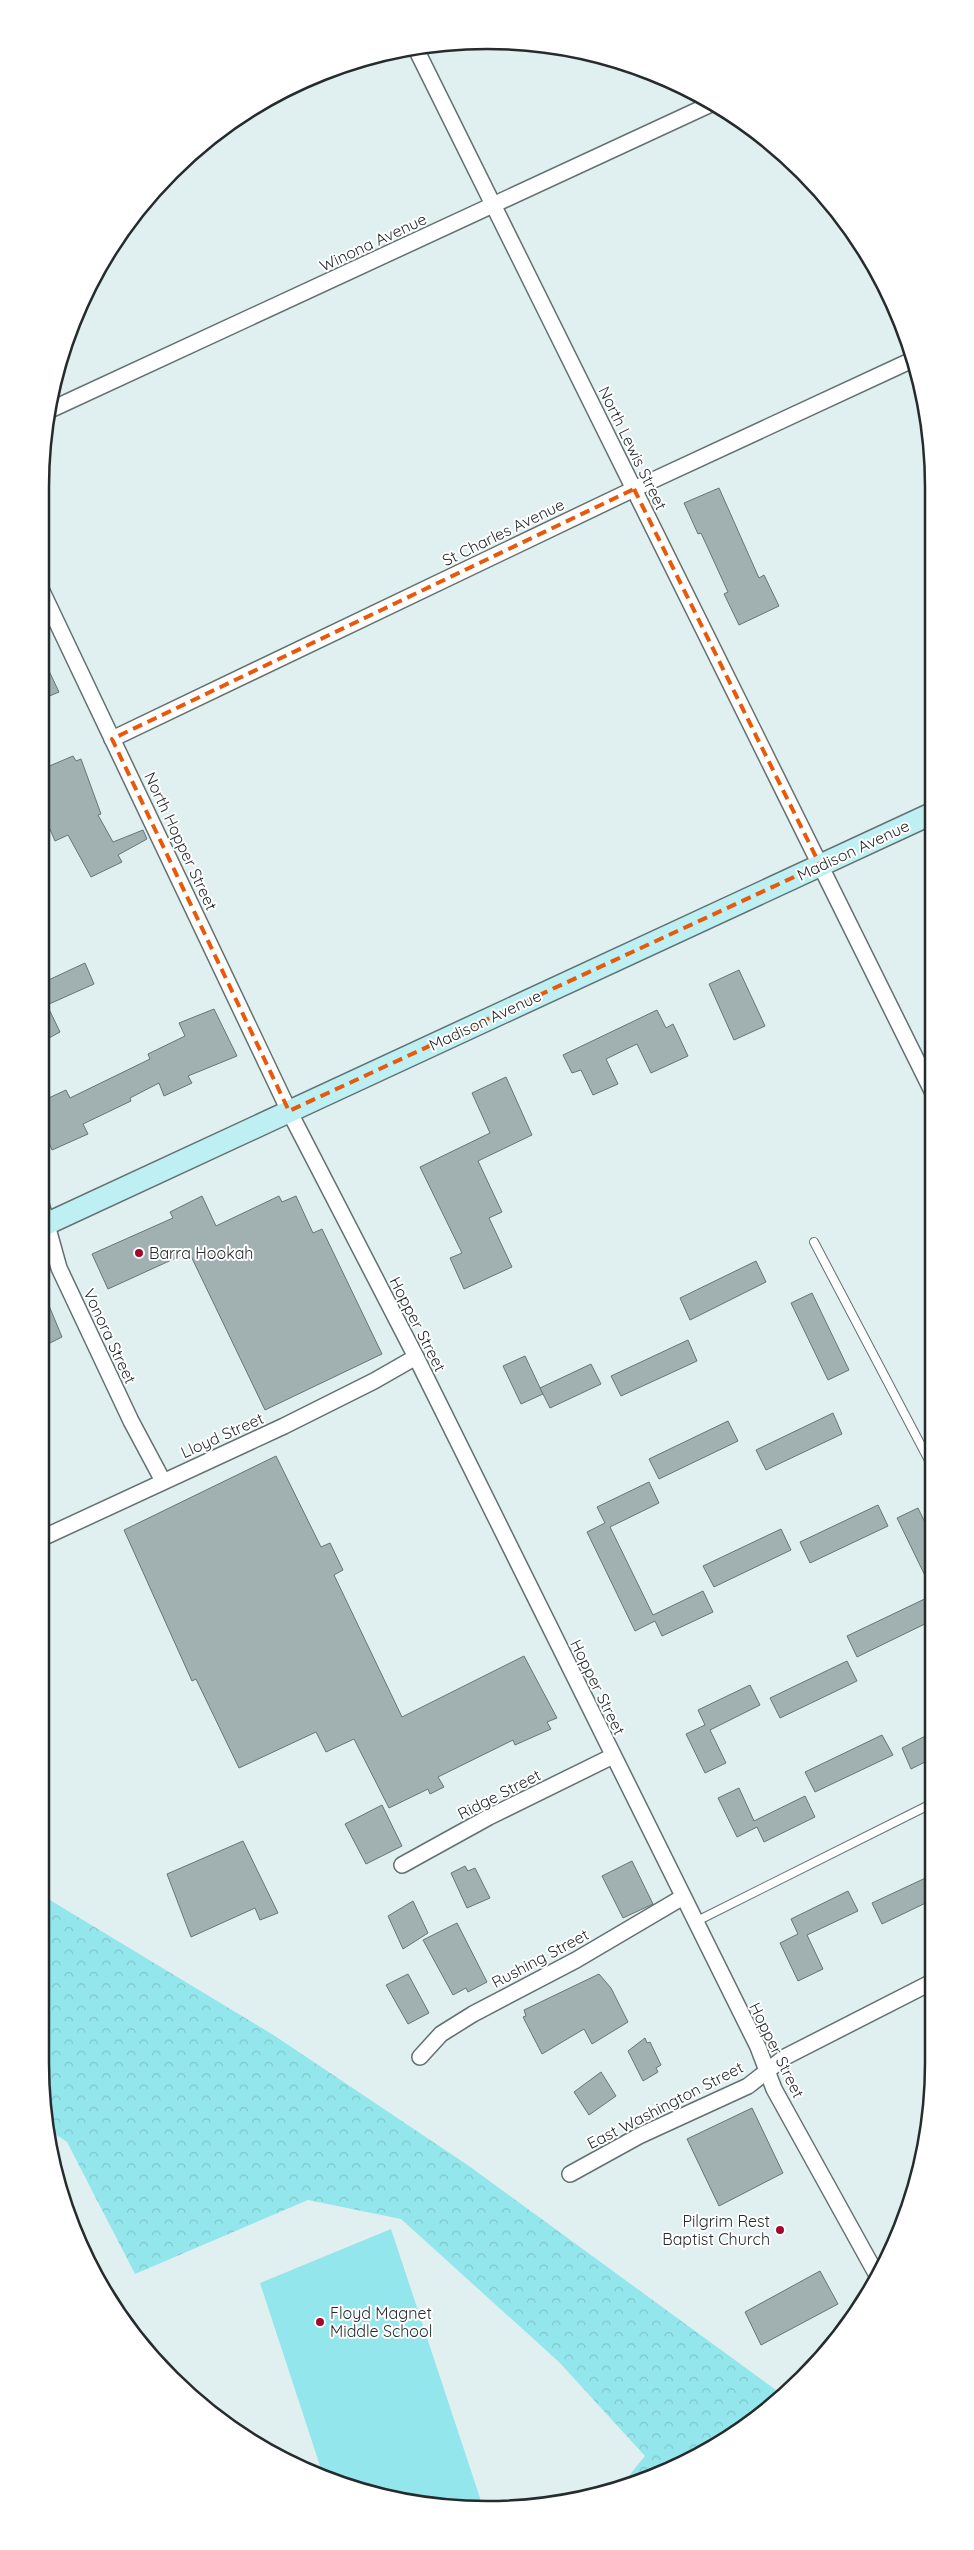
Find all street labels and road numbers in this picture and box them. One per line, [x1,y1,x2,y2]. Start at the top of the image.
street label: Winona Avenue [316,208,430,276]
street label: North Lewis Street [594,383,672,513]
street label: St Charles Avenue [439,494,567,570]
street label: North Hopper Street [140,769,222,913]
street label: Madison Avenue [794,815,912,885]
street label: Madison Avenue [426,985,544,1055]
street label: Hopper Street [386,1273,450,1375]
street label: Vonora Street [79,1285,141,1387]
street label: Lloyd Street [178,1408,266,1462]
street label: Hopper Street [566,1636,630,1738]
street label: Ridge Street [454,1765,544,1823]
street label: Rushing Street [488,1924,592,1992]
street label: Hopper Street [745,1999,809,2101]
street label: East Washington Street [584,2057,746,2153]

